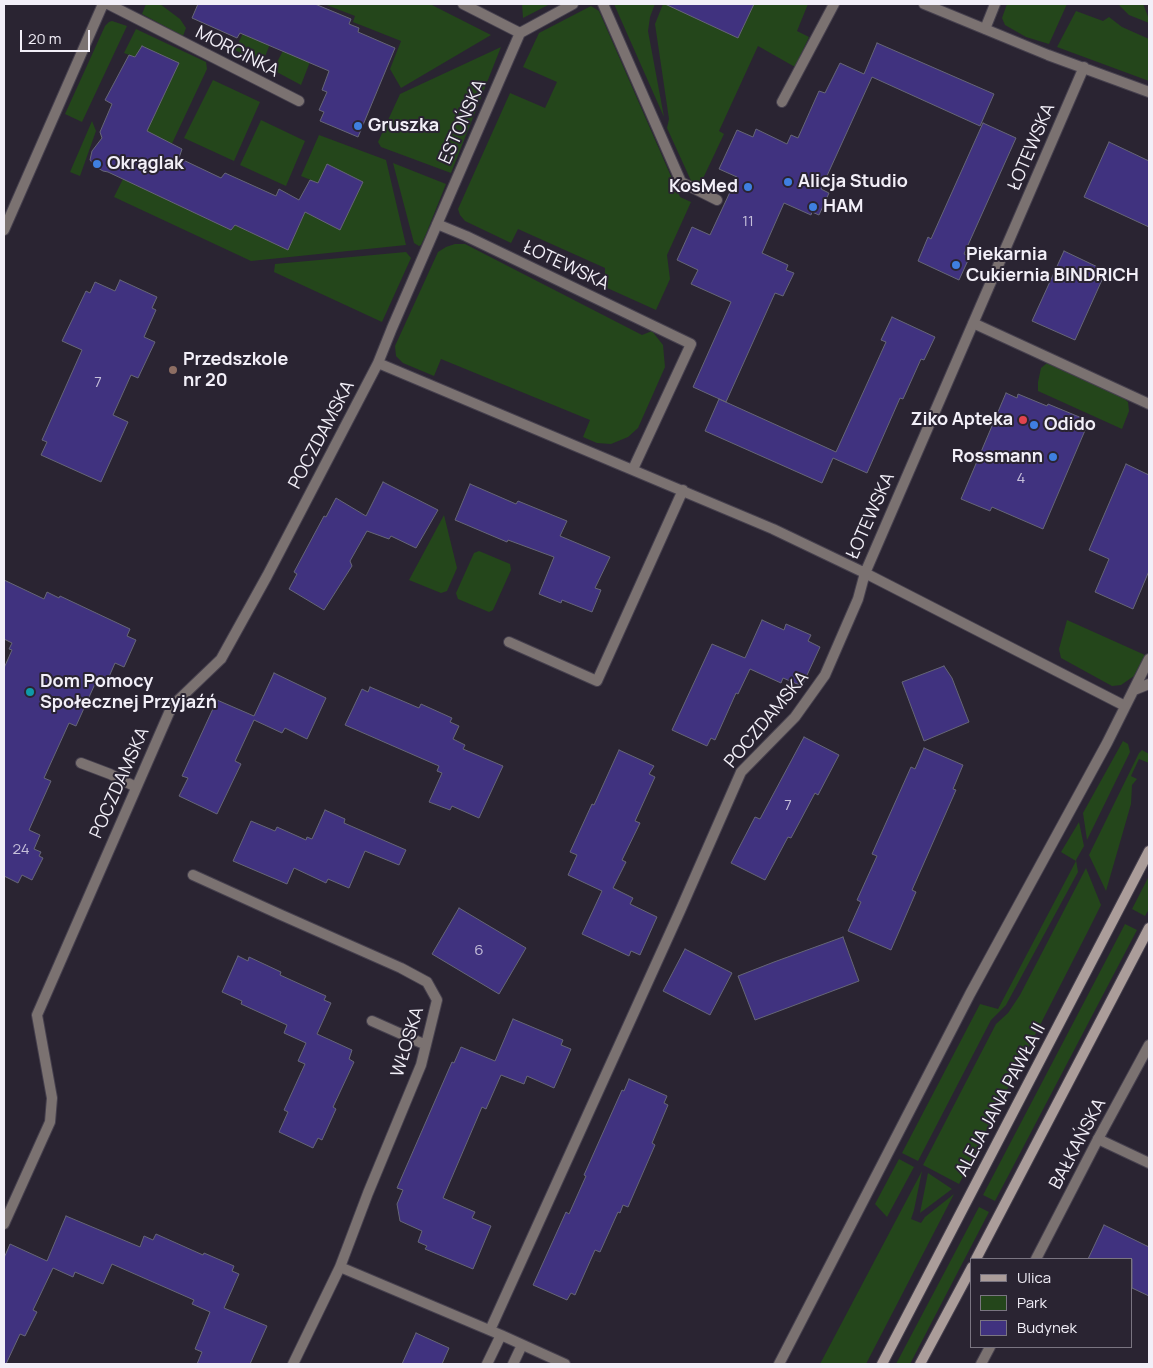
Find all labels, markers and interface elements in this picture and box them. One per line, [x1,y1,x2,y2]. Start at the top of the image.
scale bar [22,20,92,52]
street label: MORCINKA [192,22,282,82]
text: 20 m [28,28,61,49]
street label: ESTOŃSKA [435,76,491,168]
street label: ŁOTEWSKA [1004,100,1060,194]
place label: Gruszka [368,115,439,137]
marker: Gruszka [352,120,364,132]
place label: Okrąglak [107,153,184,175]
marker: Okrąglak [91,158,103,170]
place label: Alicja Studio [798,171,908,193]
place label: KosMed [669,176,738,198]
marker: Alicja Studio [782,176,794,188]
marker: KosMed [742,181,754,193]
place label: HAM [823,196,863,218]
marker: HAM [807,201,819,213]
house number: 11 [742,213,754,231]
street label: ŁOTEWSKA [520,237,612,295]
place label: Piekarnia Cukiernia BINDRICH [966,244,1139,286]
marker: Piekarnia Cukiernia BINDRICH [950,259,962,271]
place label: Przedszkole nr 20 [183,349,288,392]
marker: Przedszkole nr 20 [167,364,179,376]
house number: 7 [94,374,102,392]
street label: POCZDAMSKA [284,377,360,493]
place label: Ziko Apteka [910,409,1013,431]
marker: Ziko Apteka [1017,414,1029,426]
place label: Odido [1044,414,1096,436]
marker: Odido [1028,419,1040,431]
place label: Rossmann [952,446,1043,468]
marker: Rossmann [1047,451,1059,463]
street label: ŁOTEWSKA [842,469,900,563]
house number: 4 [1017,470,1025,488]
street label: POCZDAMSKA [720,667,814,773]
place label: Dom Pomocy Społecznej Przyjaźń [40,671,217,714]
marker: Dom Pomocy Społecznej Przyjaźń [24,686,36,698]
street label: POCZDAMSKA [86,724,154,842]
house number: 7 [784,797,792,815]
house number: 24 [12,841,30,859]
house number: 6 [474,942,484,960]
street label: WŁOSKA [387,1004,429,1080]
street label: ALEJA JANA PAWŁA II [952,1020,1050,1180]
street label: BAŁKAŃSKA [1045,1095,1111,1193]
legend [970,1258,1133,1348]
text: Ulica [1017,1267,1051,1288]
text: Park [1017,1292,1047,1313]
text: Budynek [1017,1317,1077,1338]

